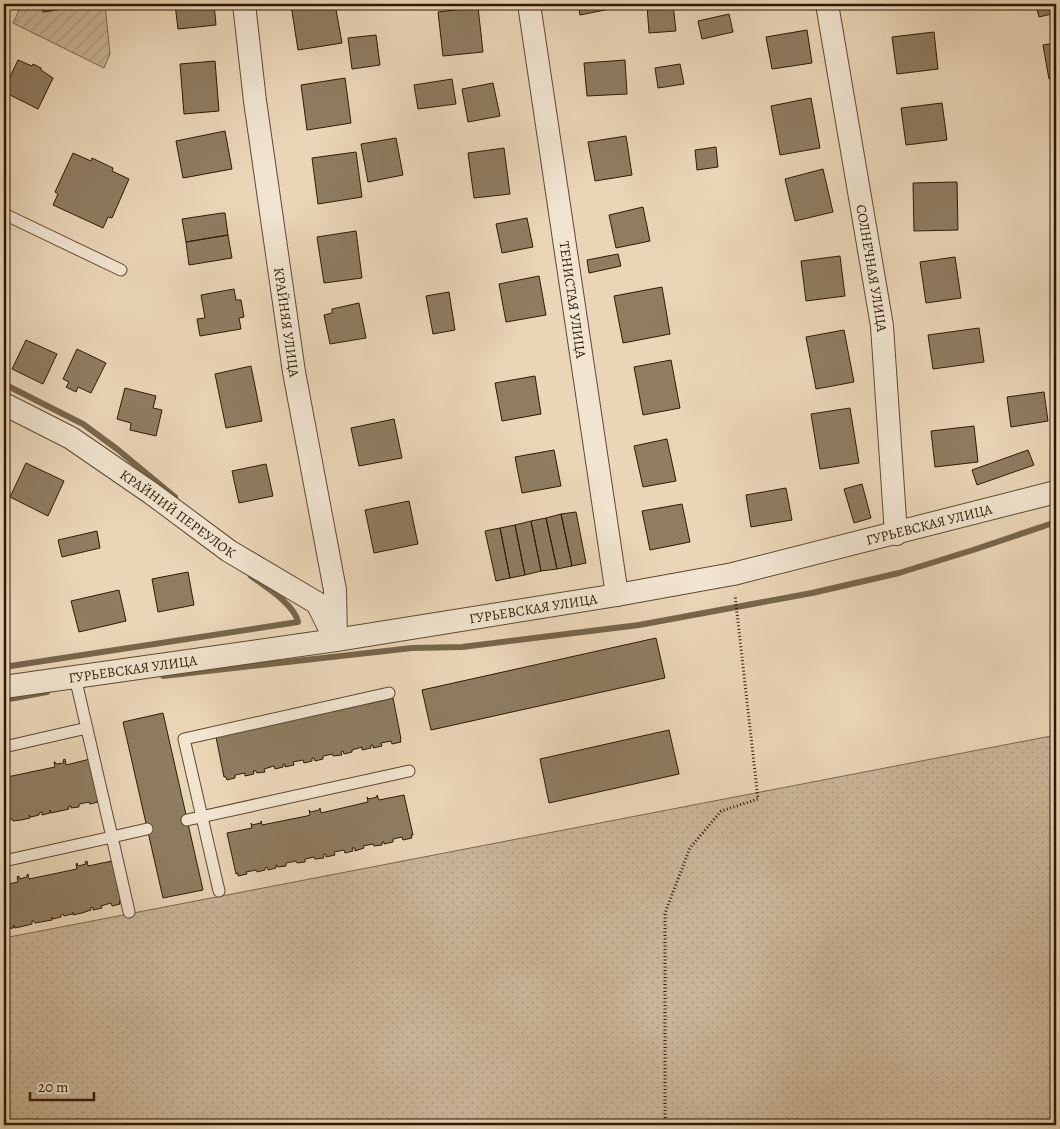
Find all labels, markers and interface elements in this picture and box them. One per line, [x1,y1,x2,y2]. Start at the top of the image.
street label: СОЛНЕЧНАЯ УЛИЦА [851,203,891,333]
street label: ТЕНИСТАЯ УЛИЦА [554,240,591,360]
street label: КРАЙНЯЯ УЛИЦА [269,266,304,380]
street label: КРАЙНИЙ ПЕРЕУЛОК [116,465,239,563]
street label: ГУРЬЕВСКАЯ УЛИЦА [864,499,995,550]
street label: ГУРЬЕВСКАЯ УЛИЦА [468,589,599,629]
street label: ГУРЬЕВСКАЯ УЛИЦА [67,651,199,688]
scale bar [30,1069,94,1101]
text: 20 m [38,1077,69,1097]

